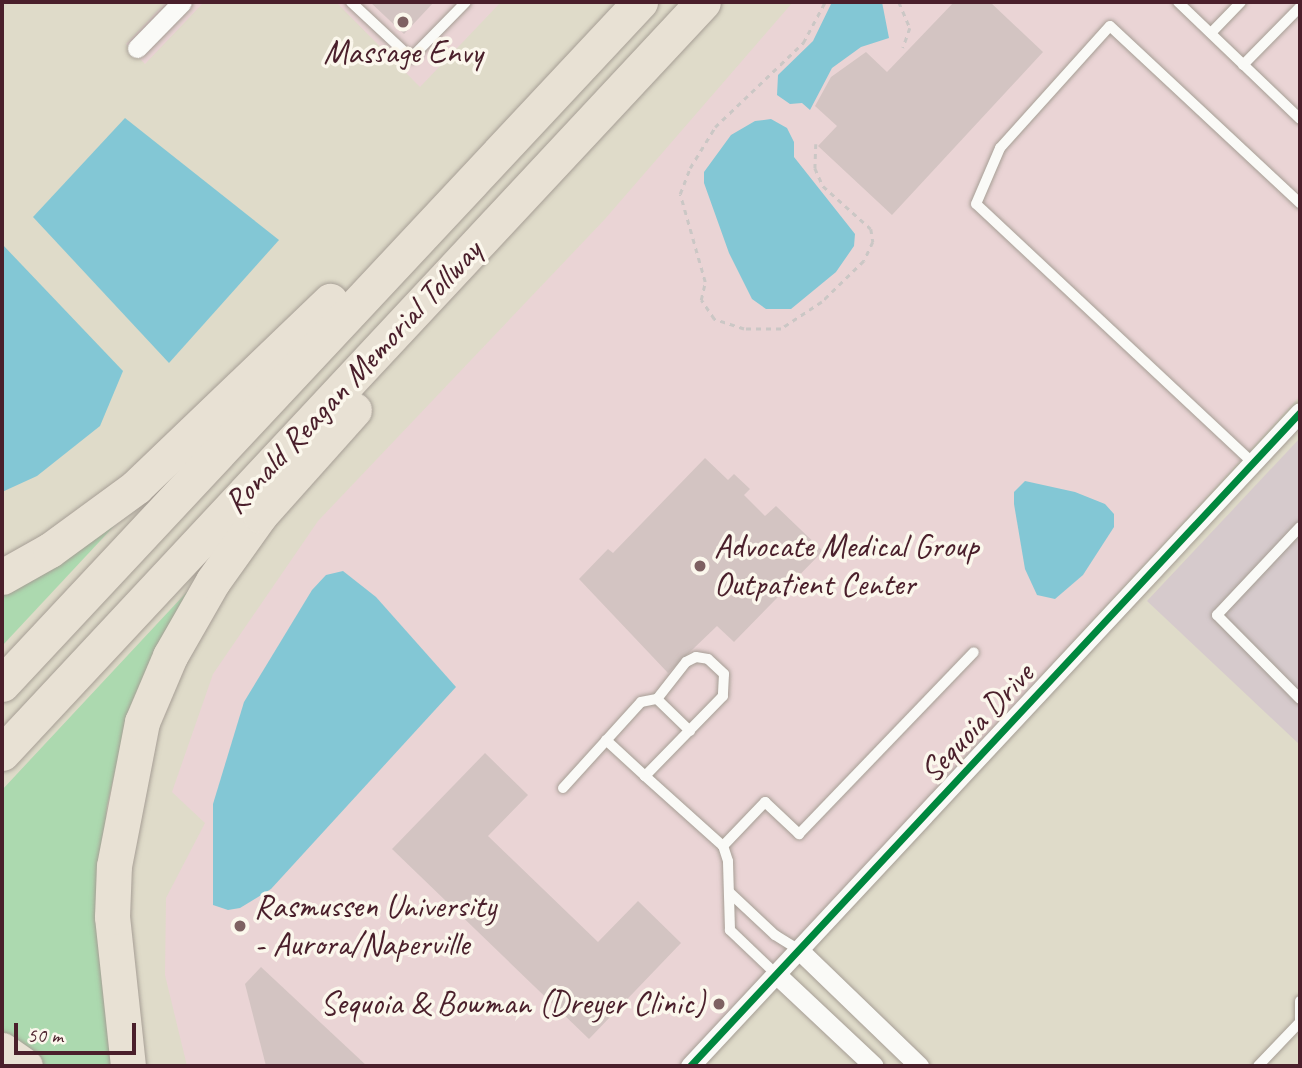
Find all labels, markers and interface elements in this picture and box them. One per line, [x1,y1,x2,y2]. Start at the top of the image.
marker: Massage Envy [395,14,411,30]
place label: Massage Envy [324,33,482,73]
street label: Ronald Reagan Memorial Tollway [216,232,490,522]
place label: Advocate Medical Group Outpatient Center [714,527,978,605]
marker: Advocate Medical Group Outpatient Center [692,558,708,574]
street label: Sequoia Drive [912,655,1042,791]
place label: Rasmussen University - Aurora/Naperville [254,887,496,965]
marker: Rasmussen University - Aurora/Naperville [232,918,248,934]
place label: Sequoia & Bowman (Dreyer Clinic) [320,984,705,1024]
marker: Sequoia & Bowman (Dreyer Clinic) [711,996,727,1012]
scale bar [18,1009,140,1052]
text: 50 m [27,1022,63,1048]

